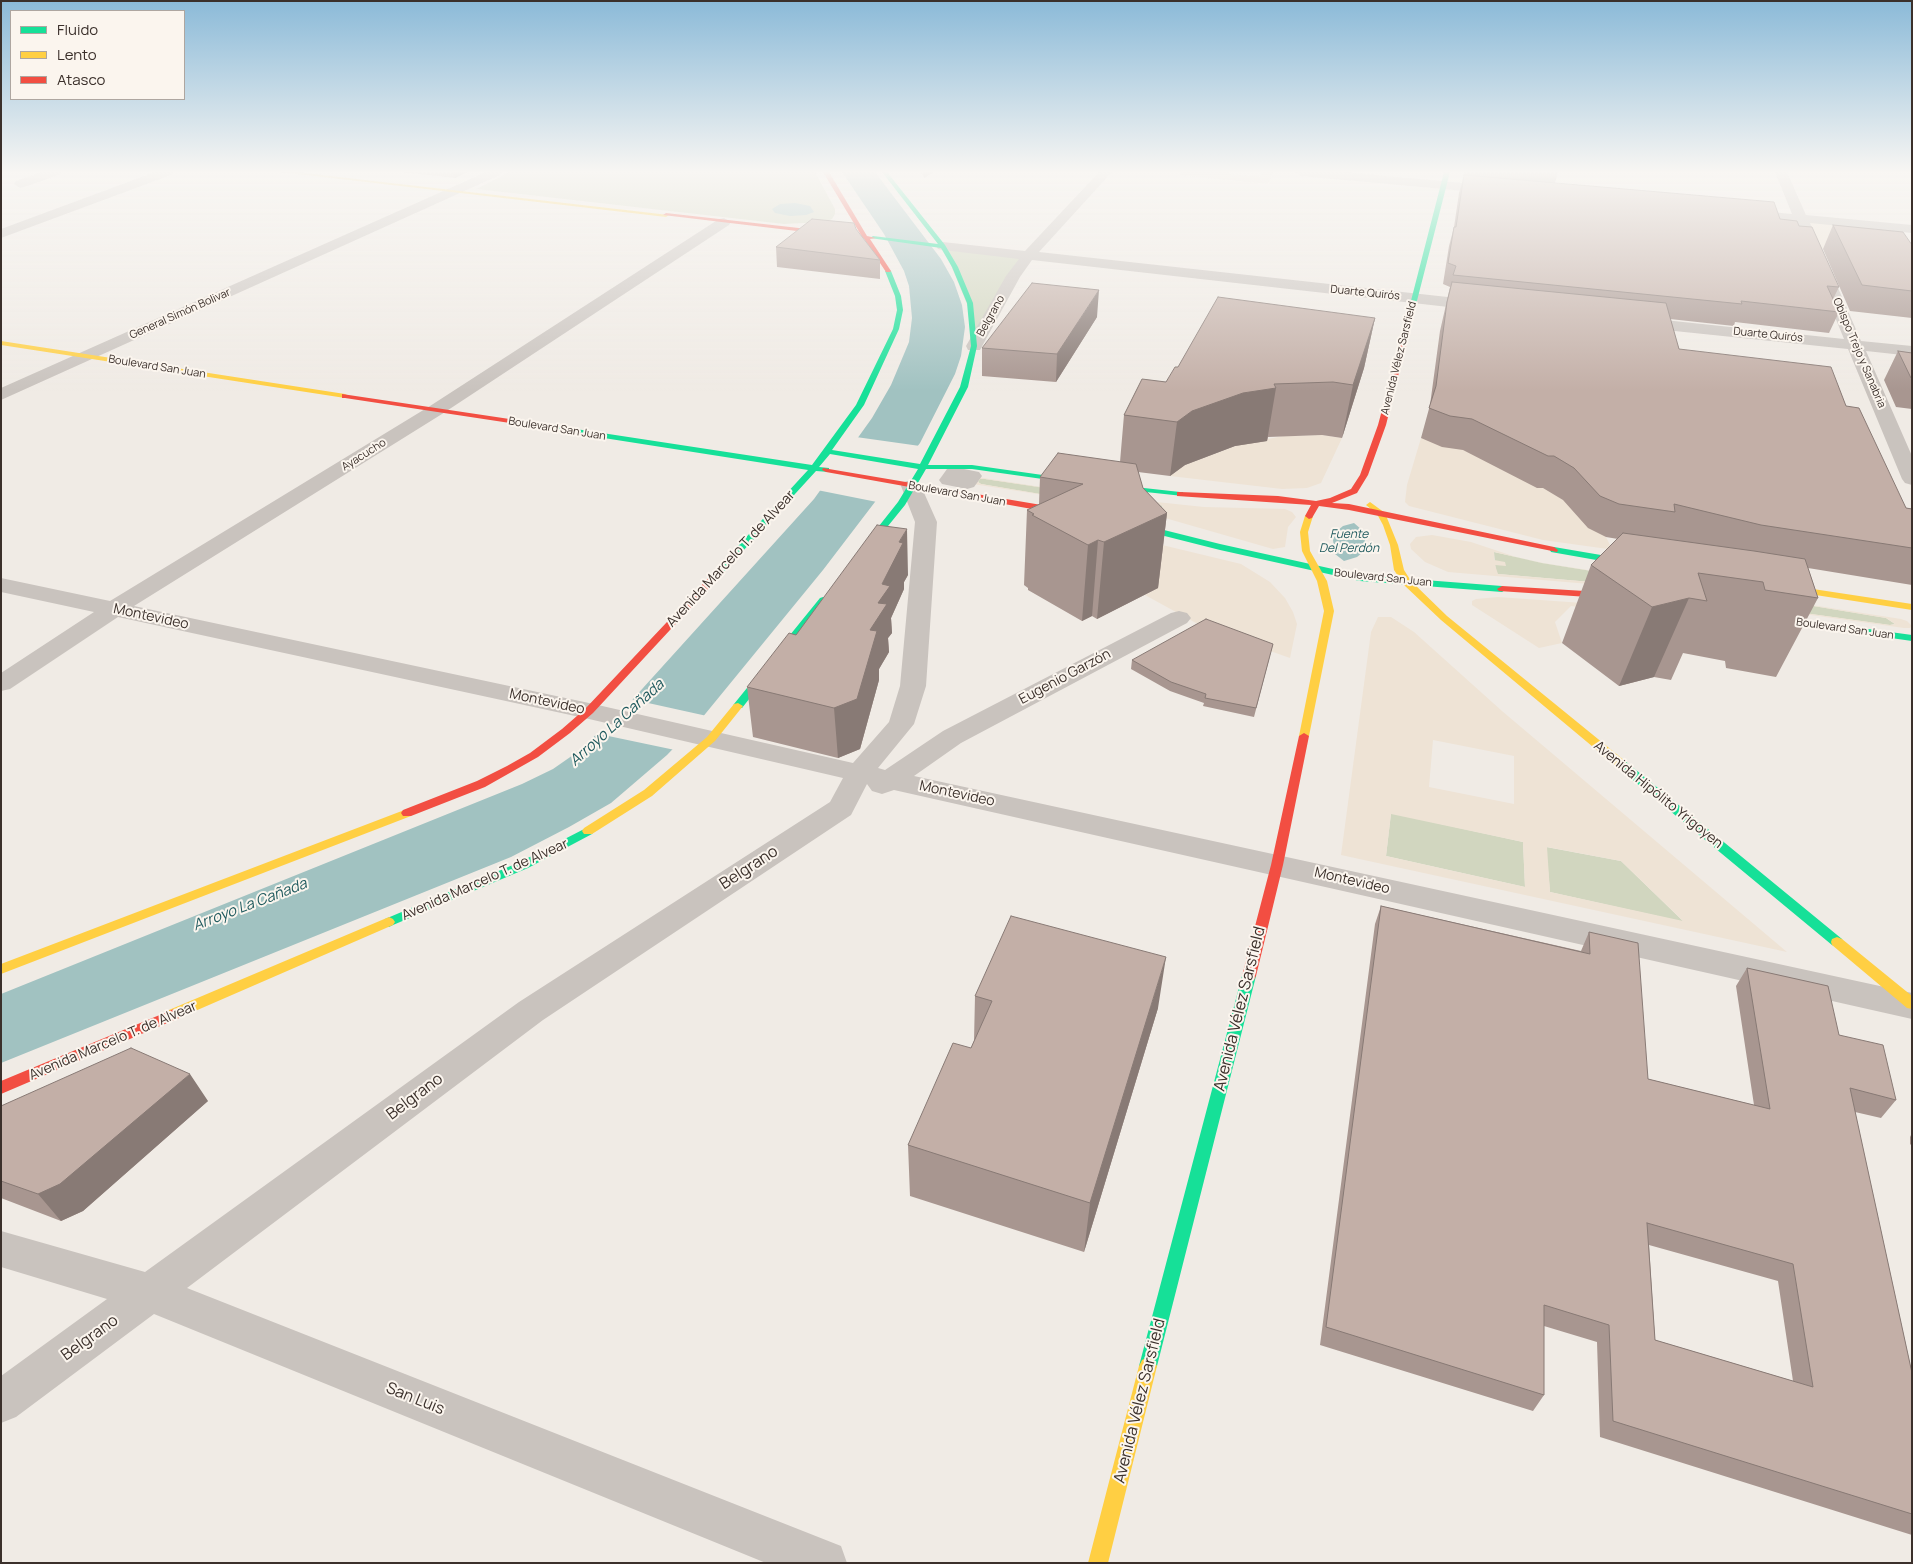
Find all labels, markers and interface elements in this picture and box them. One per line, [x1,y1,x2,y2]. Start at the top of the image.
legend [10,10,185,100]
text: Fluido [57,19,98,40]
text: Lento [57,44,97,65]
text: Atasco [57,69,105,90]
street label: Duarte Quirós [1330,283,1400,303]
street label: General Simón Bolivar [127,286,233,342]
street label: Belgrano [974,293,1008,339]
street label: Obispo Trejo y Sanabria [1830,296,1888,410]
street label: Avenida Vélez Sarsfield [1379,300,1419,416]
street label: Duarte Quirós [1733,325,1803,345]
street label: Boulevard San Juan [107,353,207,381]
street label: Boulevard San Juan [507,415,607,443]
street label: Ayacucho [339,436,389,474]
street label: Boulevard San Juan [907,479,1007,509]
street label: Avenida Marcelo T. de Alvear [663,487,799,631]
water label: Fuente Del Perdón [1319,528,1379,556]
street label: Boulevard San Juan [1333,566,1433,590]
street label: Montevideo [112,601,190,633]
street label: Boulevard San Juan [1795,616,1895,642]
street label: Eugenio Garzón [1016,646,1114,708]
water label: Arroyo La Cañada [566,676,668,770]
street label: Montevideo [508,686,586,718]
street label: Avenida Hipólito Yrigoyen [1590,738,1726,852]
street label: Montevideo [918,778,996,810]
street label: Avenida Marcelo T. de Alvear [399,836,571,924]
street label: Belgrano [716,842,782,894]
street label: Montevideo [1313,864,1391,898]
water label: Arroyo La Cañada [190,875,310,935]
street label: Avenida Vélez Sarsfield [1210,925,1270,1093]
street label: Avenida Marcelo T. de Alvear [27,998,199,1084]
street label: Belgrano [383,1070,447,1124]
street label: Belgrano [58,1311,122,1365]
street label: Avenida Vélez Sarsfield [1110,1317,1170,1485]
street label: San Luis [383,1379,447,1419]

